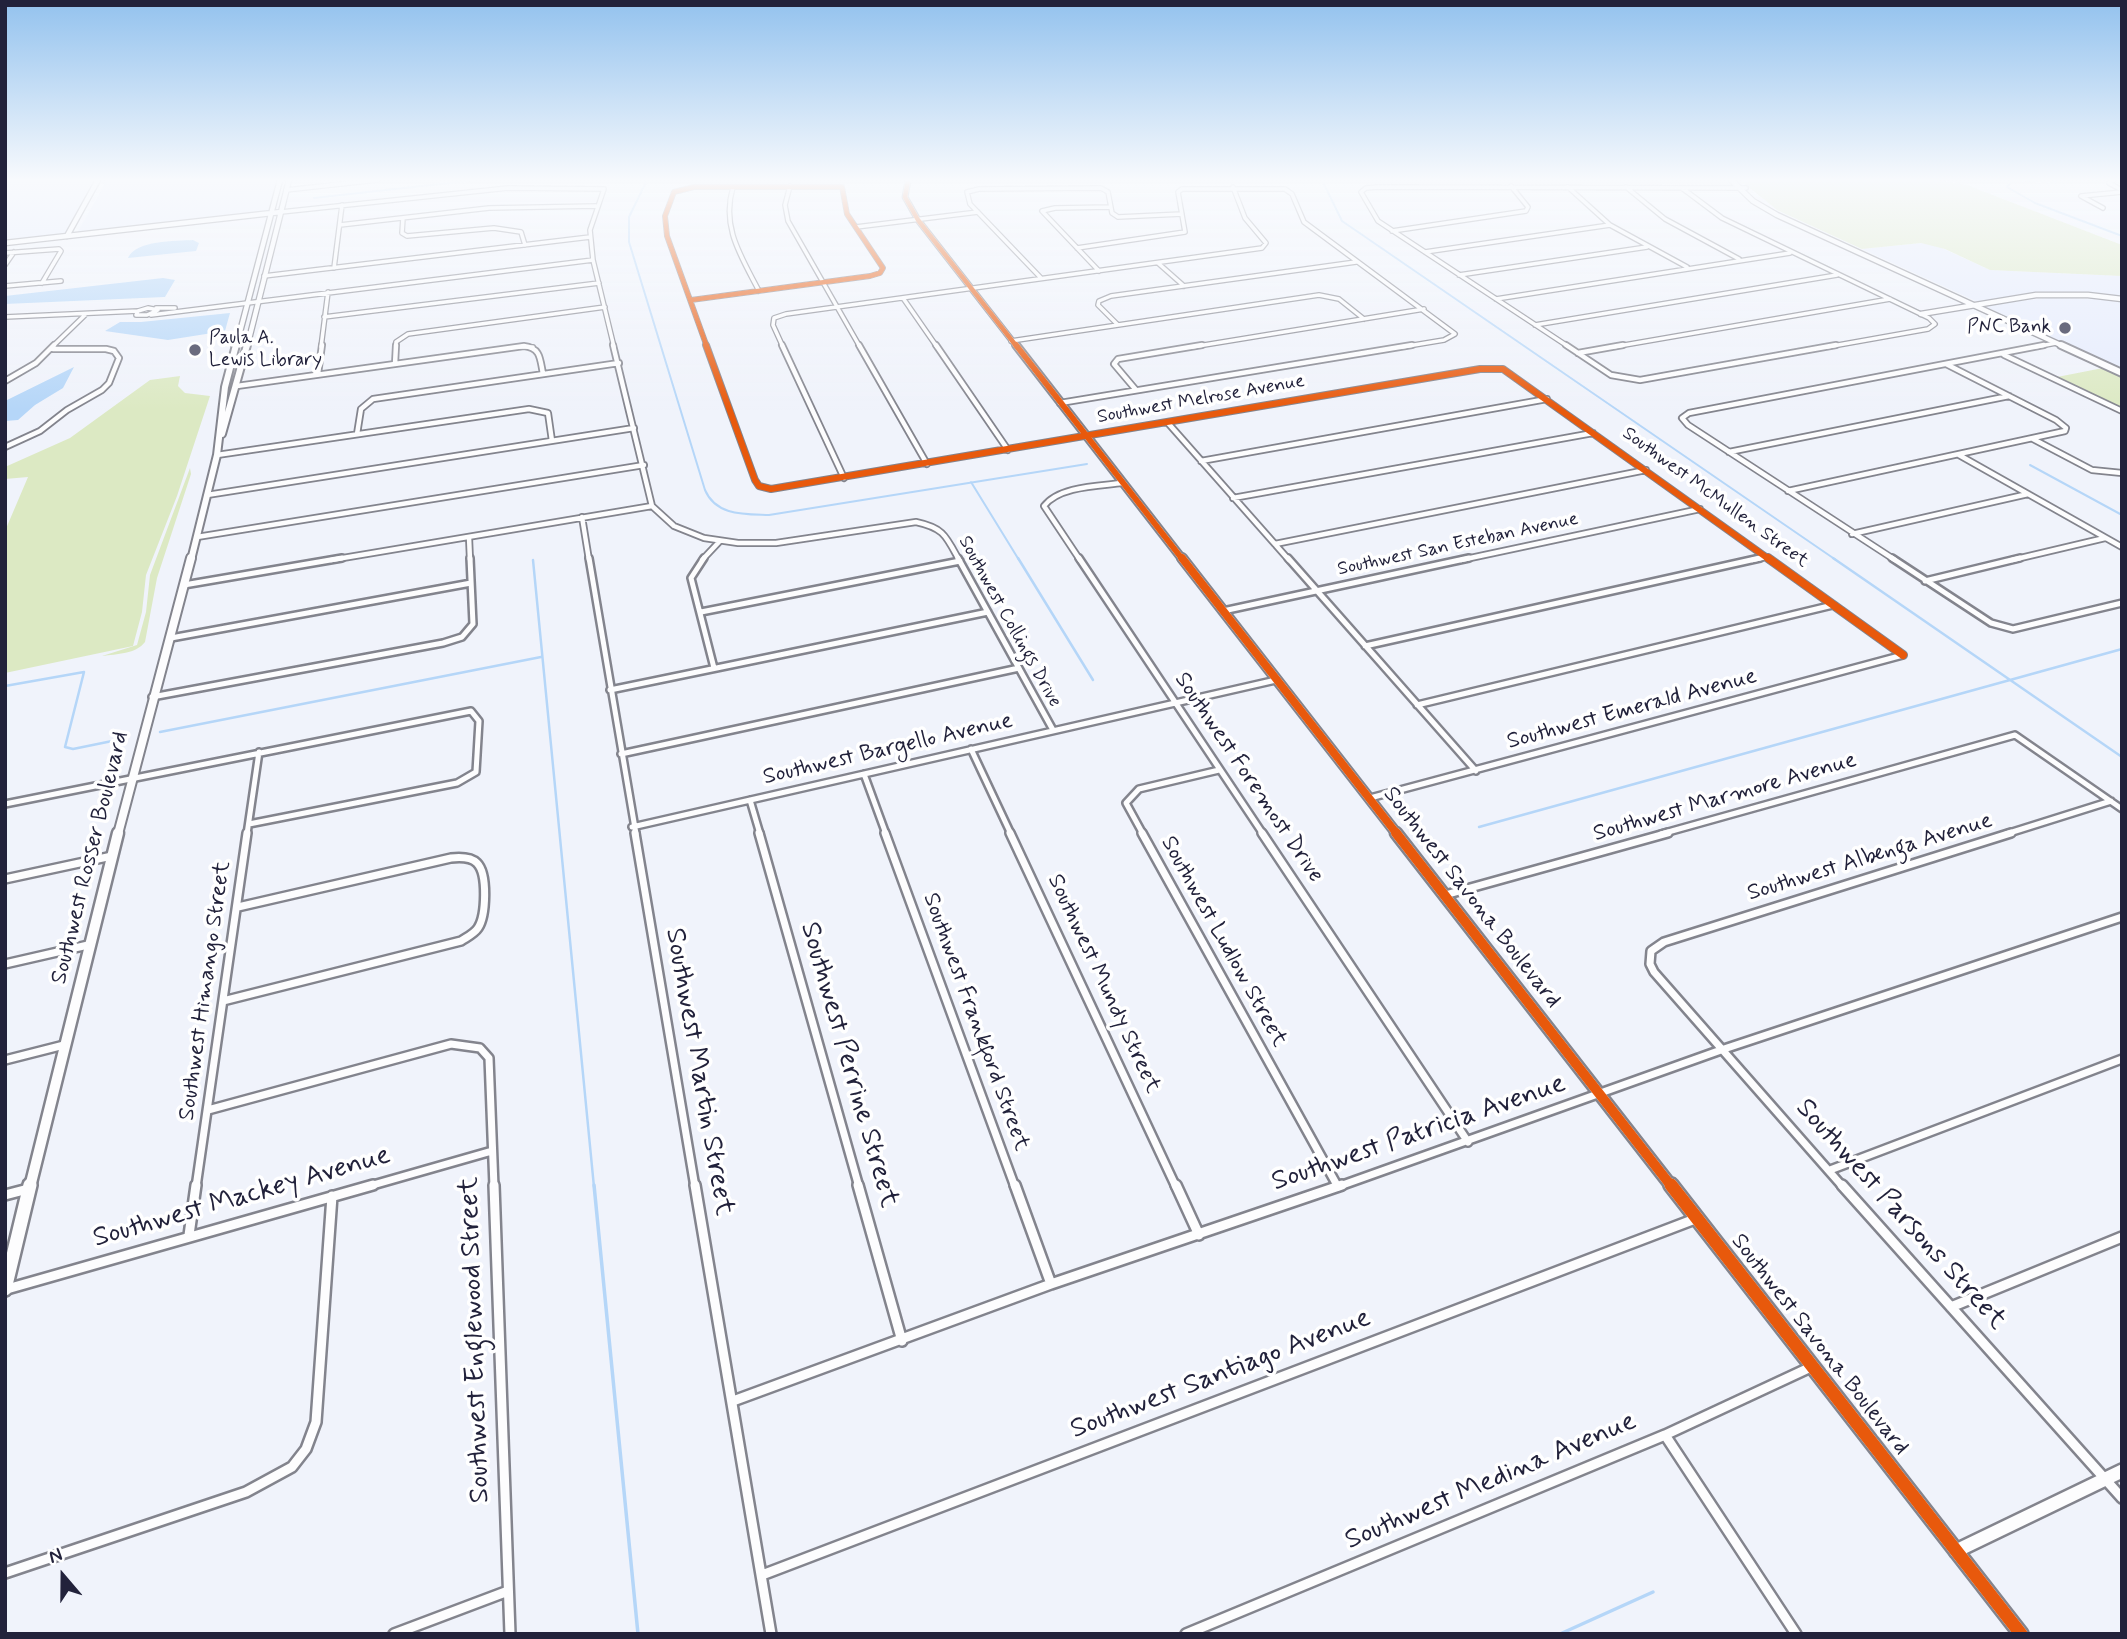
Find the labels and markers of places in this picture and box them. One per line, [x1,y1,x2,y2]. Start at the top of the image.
place label: PNC Bank [1967,317,2051,339]
marker: PNC Bank [2057,320,2073,336]
place label: Paula A. Lewis Library [209,328,322,372]
marker: Paula A. Lewis Library [187,342,203,358]

